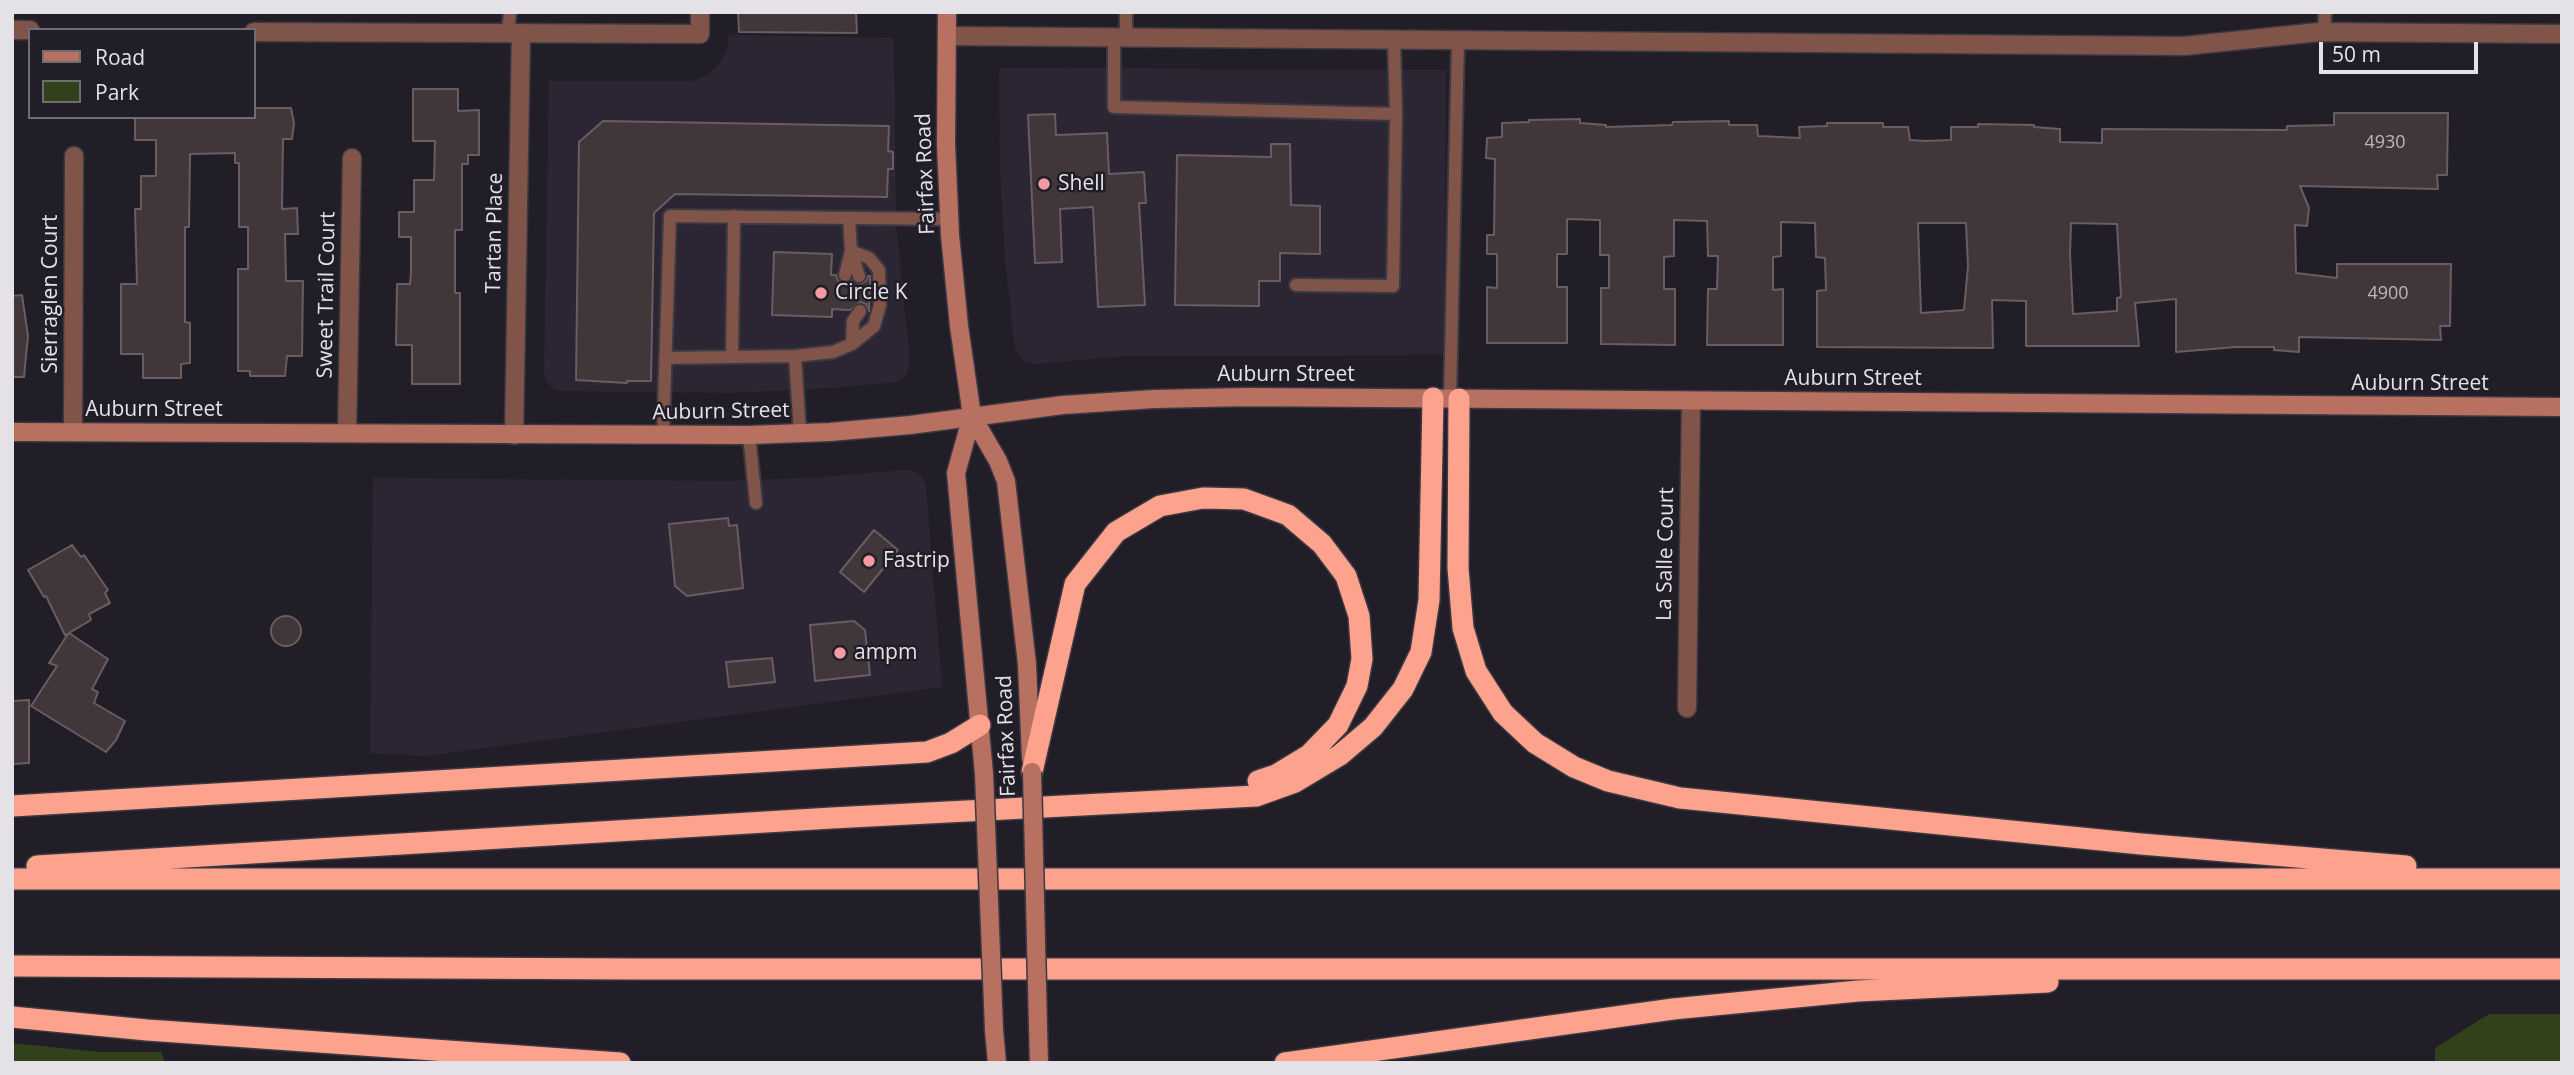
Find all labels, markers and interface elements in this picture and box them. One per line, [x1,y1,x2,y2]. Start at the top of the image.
legend [28,28,256,119]
scale bar [2322,28,2481,72]
text: 50 m [2332,40,2381,68]
text: Road [95,43,145,71]
text: Park [95,78,139,106]
street label: Fairfax Road [911,113,941,235]
house number: 4930 [2364,132,2406,154]
place label: Shell [1058,171,1105,197]
street label: Tartan Place [481,172,509,294]
marker: Shell [1036,176,1052,192]
street label: Sweet Trail Court [313,211,341,379]
street label: Sierraglen Court [38,214,64,374]
place label: Circle K [835,280,908,306]
house number: 4900 [2367,283,2409,305]
marker: Circle K [813,285,829,301]
street label: Auburn Street [1217,362,1355,388]
street label: Auburn Street [1784,366,1922,392]
street label: Auburn Street [2351,371,2489,397]
street label: Auburn Street [85,397,223,423]
street label: Auburn Street [652,398,790,426]
street label: La Salle Court [1652,487,1680,621]
place label: Fastrip [883,548,950,574]
marker: Fastrip [861,553,877,569]
place label: ampm [854,640,917,666]
marker: ampm [832,645,848,661]
street label: Fairfax Road [992,675,1022,797]

